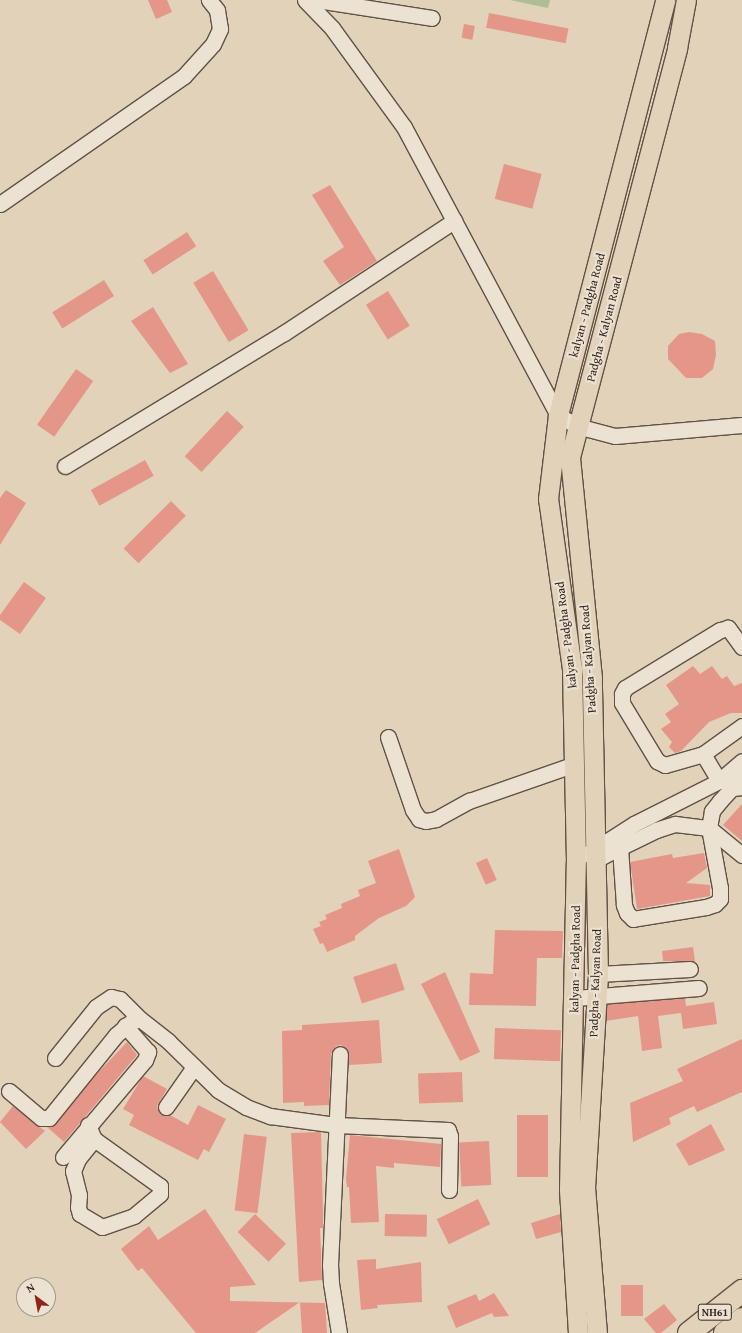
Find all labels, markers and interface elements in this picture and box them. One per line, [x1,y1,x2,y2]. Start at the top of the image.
street label: kalyan - Padgha Road [566,251,608,359]
street label: Padgha - Kalyan Road [583,275,625,383]
street label: kalyan - Padgha Road [552,581,580,689]
street label: Padgha - Kalyan Road [577,604,599,714]
street label: kalyan - Padgha Road [567,905,583,1013]
street label: Padgha - Kalyan Road [586,929,604,1037]
north arrow [16,1277,56,1317]
text: N [23,1279,38,1296]
road number: NH61 [697,1303,733,1321]

